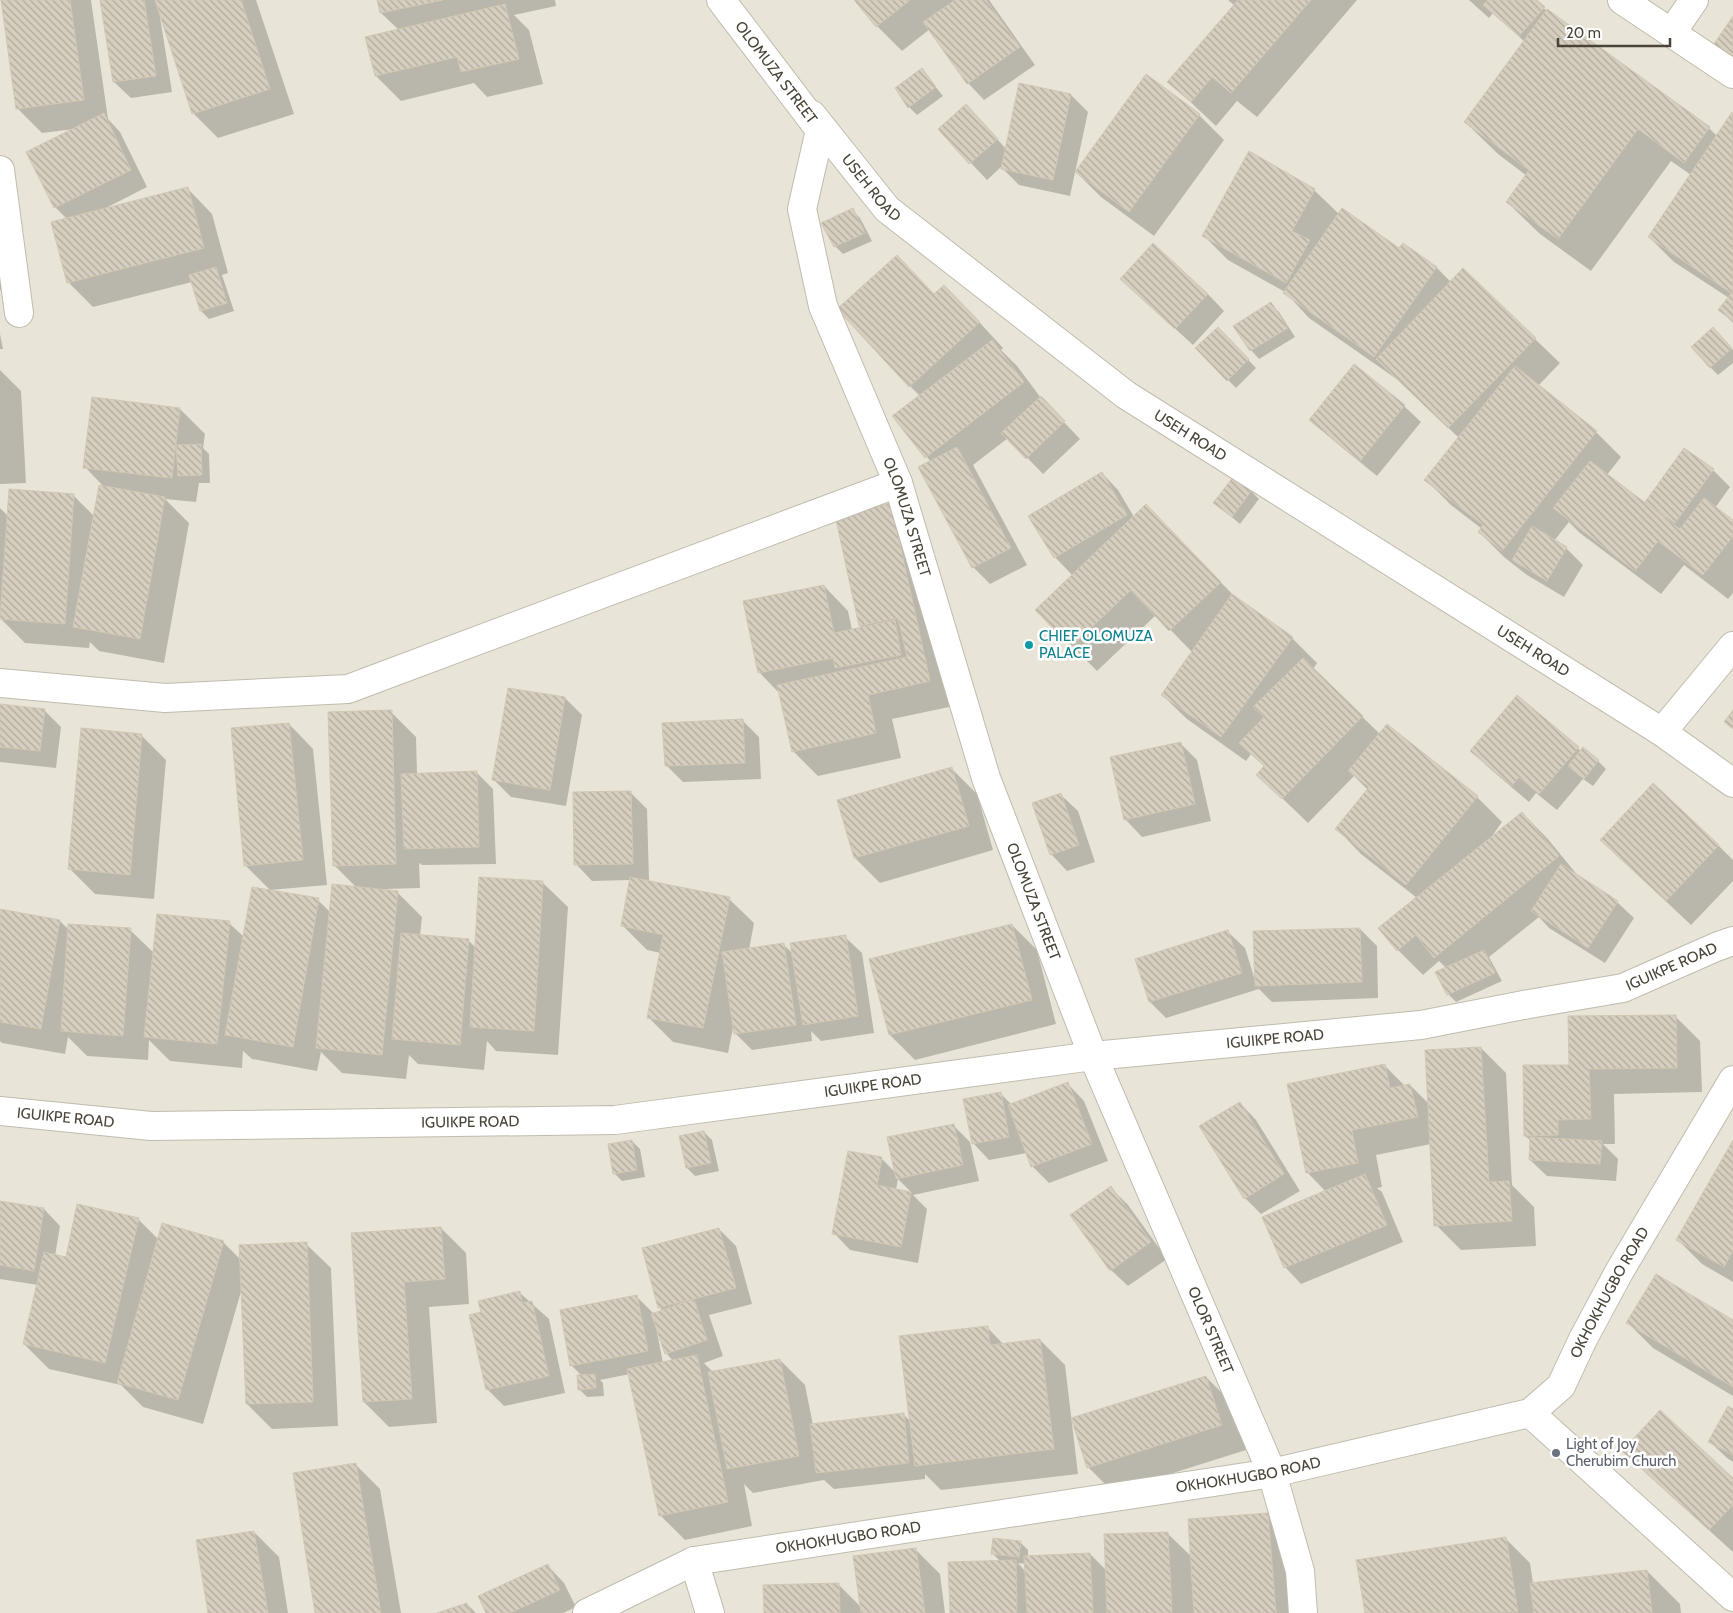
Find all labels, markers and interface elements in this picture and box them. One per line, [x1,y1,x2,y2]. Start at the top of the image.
scale bar [1558,15,1670,47]
street label: OLOMUZA STREET [731,17,821,127]
text: 20 m [1566,24,1601,42]
street label: USEH ROAD [838,151,904,225]
street label: USEH ROAD [1151,406,1230,465]
street label: OLOMUZA STREET [879,455,934,579]
street label: USEH ROAD [1493,621,1573,681]
place label: CHIEF OLOMUZA PALACE [1039,627,1153,662]
marker: CHIEF OLOMUZA PALACE [1023,639,1035,651]
street label: OLOMUZA STREET [1003,840,1064,963]
street label: IGUIKPE ROAD [1623,939,1720,995]
street label: IGUIKPE ROAD [1226,1025,1325,1052]
street label: IGUIKPE ROAD [823,1070,923,1101]
street label: IGUIKPE ROAD [16,1104,115,1131]
street label: IGUIKPE ROAD [421,1112,519,1132]
street label: OKHOKHUGBO ROAD [1566,1224,1653,1361]
street label: OLOR STREET [1184,1284,1237,1377]
place label: Light of Joy Cherubim Church [1566,1435,1676,1470]
marker: Light of Joy Cherubim Church [1550,1447,1562,1459]
street label: OKHOKHUGBO ROAD [1175,1453,1323,1497]
street label: OKHOKHUGBO ROAD [774,1518,922,1557]

